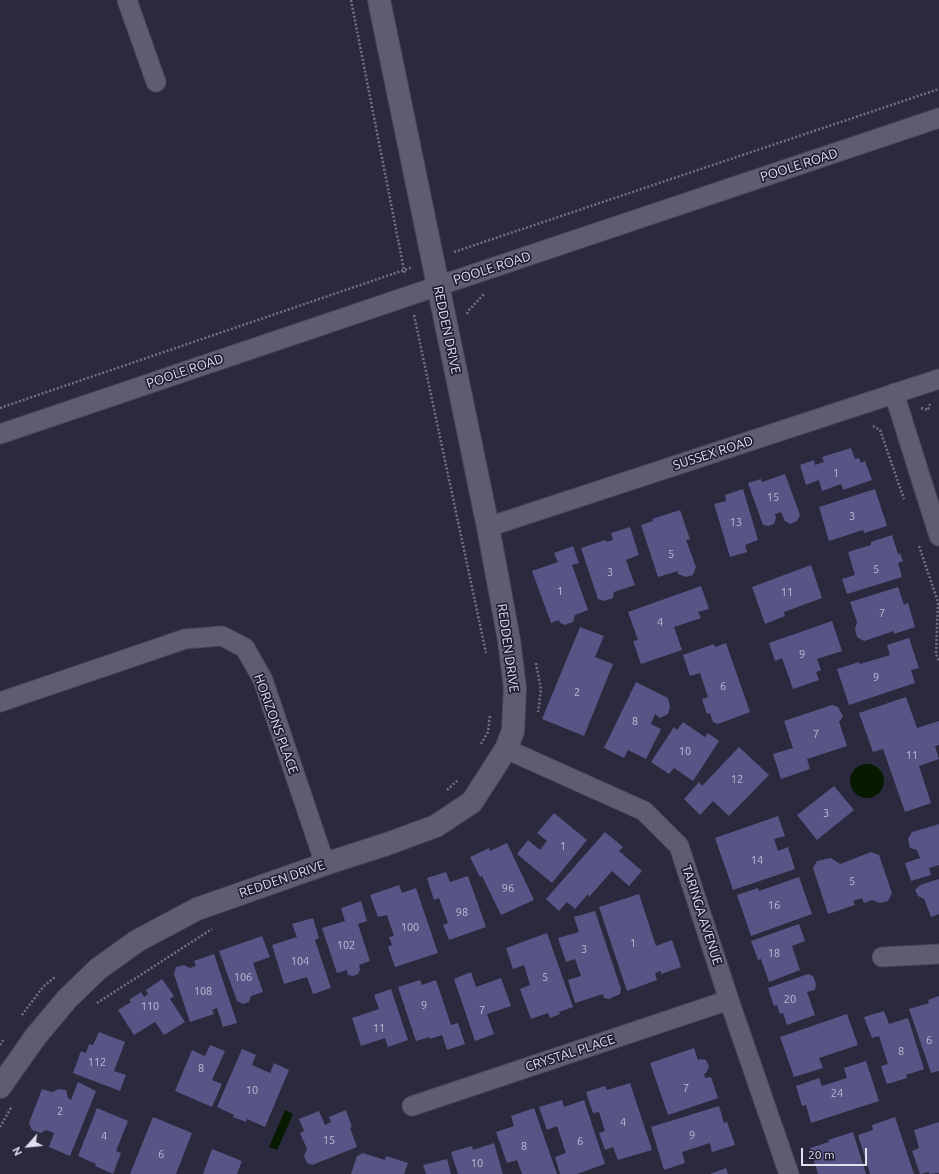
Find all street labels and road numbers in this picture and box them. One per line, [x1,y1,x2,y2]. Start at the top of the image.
street label: POOLE ROAD [758,145,840,185]
street label: POOLE ROAD [451,248,533,288]
street label: REDDEN DRIVE [430,285,464,375]
street label: POOLE ROAD [144,351,226,391]
street label: SUSSEX ROAD [671,433,755,473]
street label: REDDEN DRIVE [494,603,522,693]
street label: HORIZONS PLACE [251,672,301,776]
street label: REDDEN DRIVE [237,857,327,901]
street label: TARINGA AVENUE [678,863,726,967]
street label: CRYSTAL PLACE [523,1031,617,1075]

